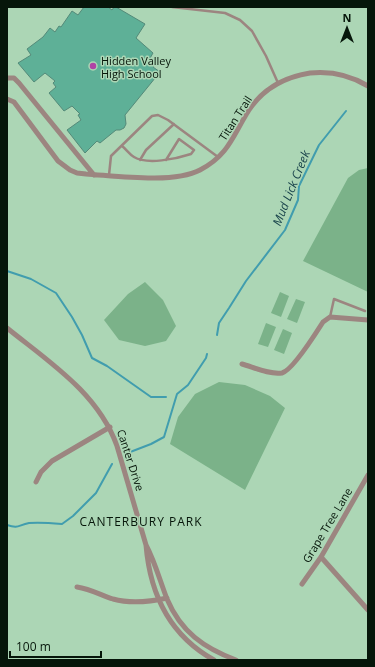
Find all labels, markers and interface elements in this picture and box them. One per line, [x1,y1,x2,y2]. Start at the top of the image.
north arrow [327,8,367,48]
text: N [343,10,351,25]
place label: Hidden Valley High School [101,53,172,81]
marker: Hidden Valley High School [88,61,98,71]
street label: Titan Trail [215,93,255,143]
water label: Mud Lick Creek [268,147,314,228]
street label: Canter Drive [114,427,148,493]
street label: Grape Tree Lane [299,485,355,565]
district label: CANTERBURY PARK [79,513,203,530]
scale bar [10,633,101,659]
text: 100 m [16,638,51,655]

